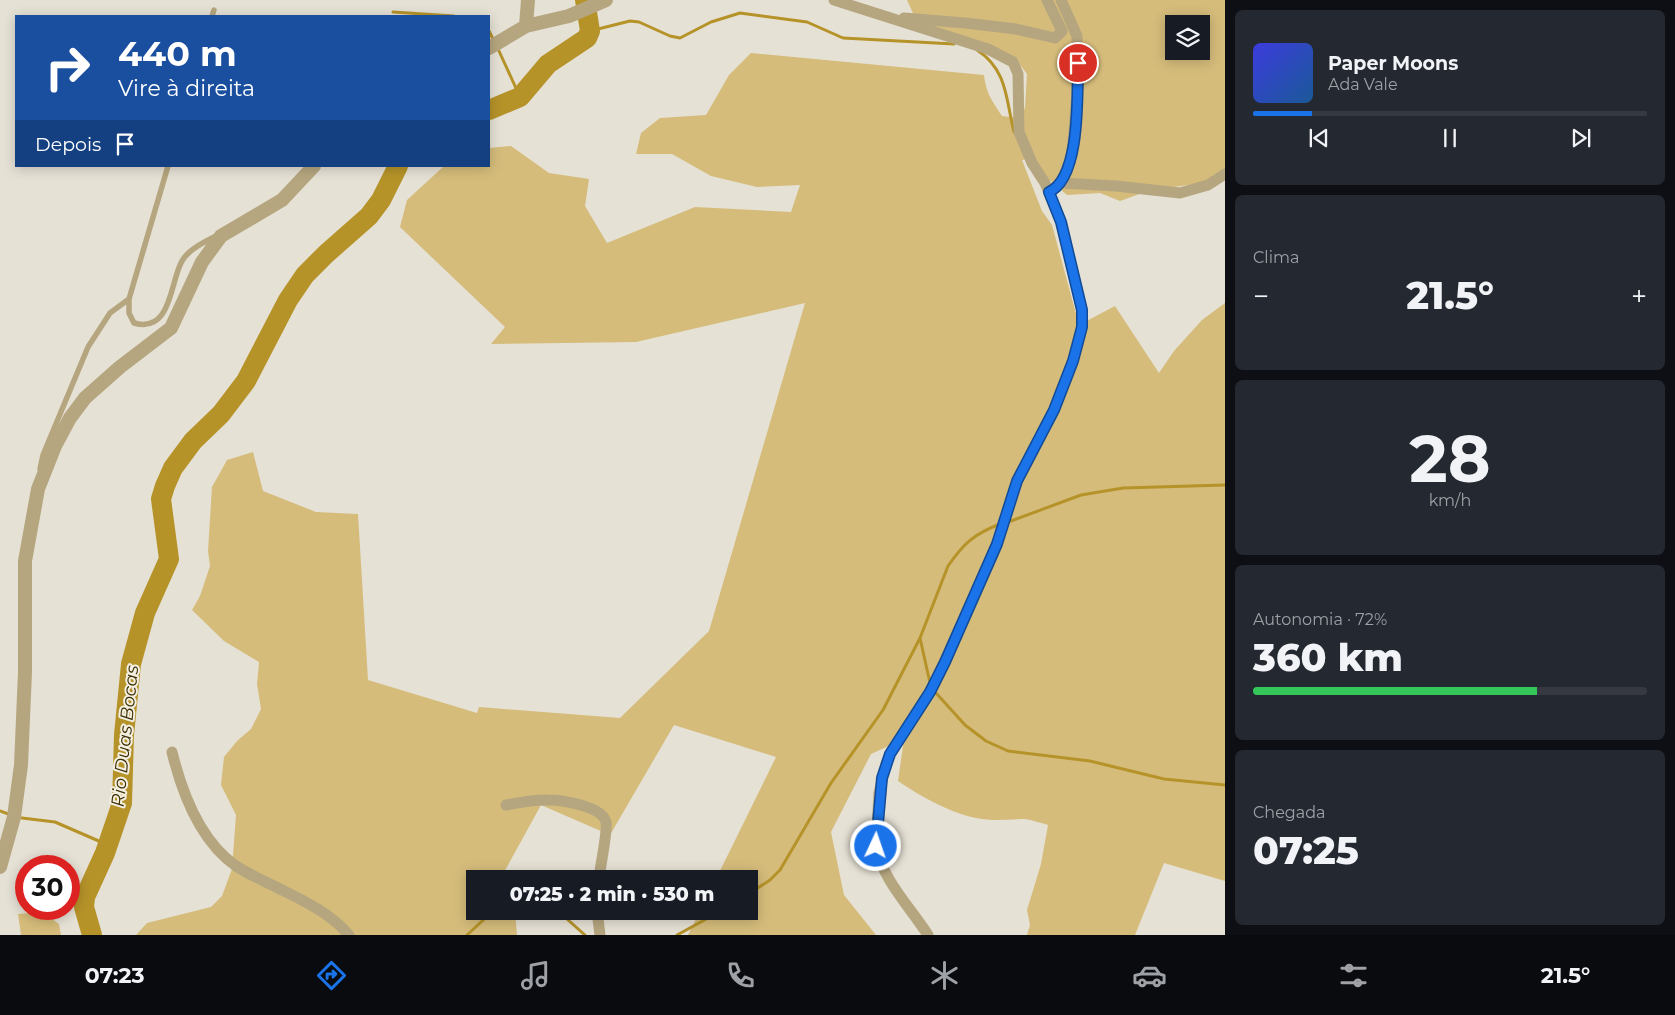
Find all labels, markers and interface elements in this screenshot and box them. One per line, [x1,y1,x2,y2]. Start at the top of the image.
map controls [1165,15,1210,60]
button: layers [1165,15,1210,60]
text: 440 m [118,32,237,75]
icon: right [35,35,100,100]
pin [1057,42,1099,84]
icon: arrive [1064,49,1092,77]
text: Paper Moons [1328,52,1458,75]
text: Vire à direita [118,75,255,102]
text: Ada Vale [1328,75,1398,94]
icon: previous [1305,124,1333,152]
icon: pause [1436,124,1464,152]
icon: next [1567,124,1595,152]
icon: arrive [111,130,139,158]
text: Depois [35,133,101,156]
text: Clima [1253,248,1299,267]
text: 21.5° [1406,272,1494,319]
text: − [1253,279,1269,313]
text: + [1631,279,1647,313]
text: 28 [1409,419,1491,498]
text: km/h [1429,491,1471,510]
text: Autonomia · 72% [1253,610,1387,629]
text: 360 km [1253,634,1403,681]
water label: Rio Duas Bocas [107,664,143,808]
text: Chegada [1253,803,1326,822]
position arrow [849,819,901,871]
text: 07:25 [1253,827,1359,874]
speed limit sign: 30 [15,855,80,920]
text: 07:25 · 2 min · 530 m [510,883,714,906]
icon: directions [314,958,349,993]
icon: music [518,958,553,993]
icon: phone [723,958,758,993]
icon: climate [927,958,962,993]
icon: car [1132,958,1167,993]
icon: filters [1336,958,1371,993]
text: 07:23 [85,962,145,989]
text: 21.5° [1541,962,1590,989]

